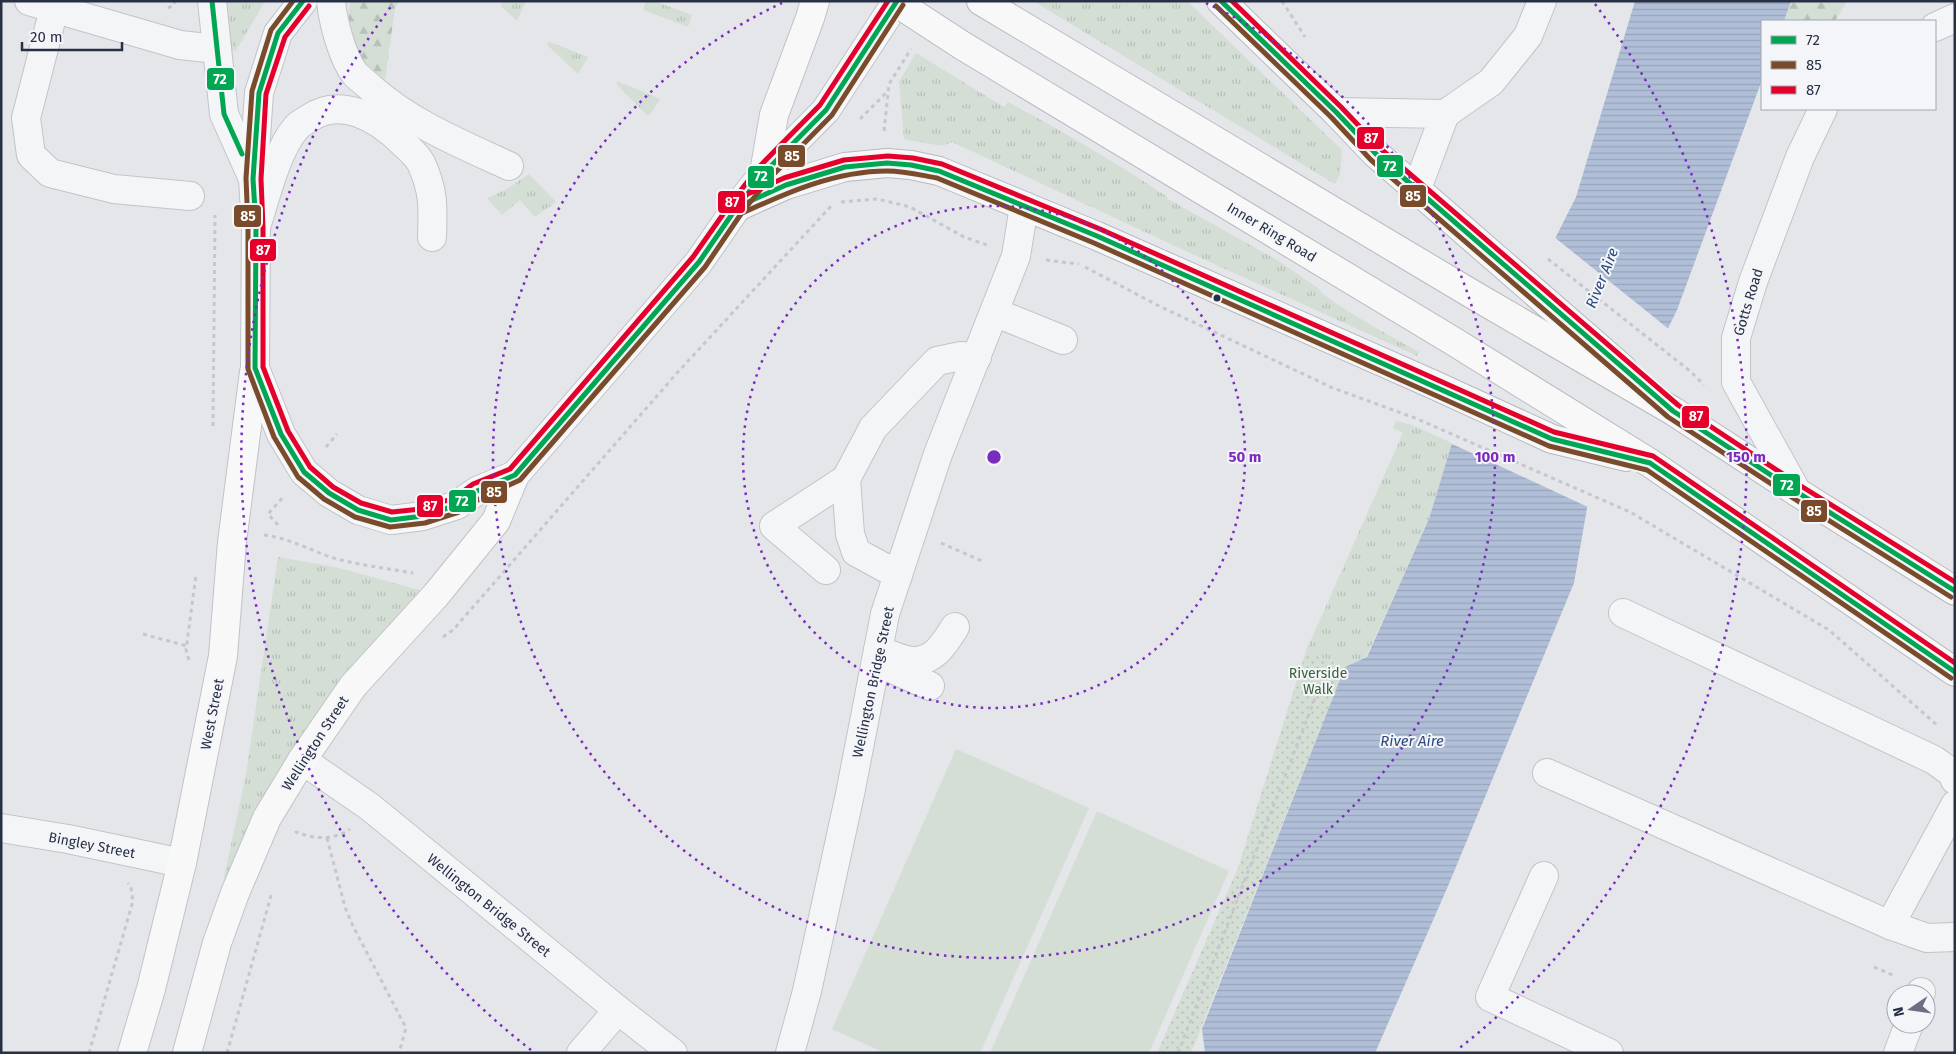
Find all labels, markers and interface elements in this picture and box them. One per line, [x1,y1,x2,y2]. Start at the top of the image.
scale bar [22,20,122,52]
legend [1761,20,1936,110]
text: 20 m [30,28,63,46]
text: 72 [1806,31,1820,49]
text: 85 [1806,56,1822,74]
line badge: 72 [206,67,235,91]
text: 72 [213,71,227,88]
text: 87 [1806,81,1821,99]
line badge: 87 [1356,126,1385,150]
text: 87 [1364,130,1379,147]
line badge: 85 [777,144,806,168]
text: 85 [784,148,800,165]
line badge: 72 [1376,154,1404,178]
text: 72 [1383,158,1397,175]
line badge: 72 [747,165,775,189]
text: 72 [754,168,768,185]
line badge: 85 [1399,184,1427,208]
text: 85 [1405,188,1421,205]
line badge: 87 [717,190,746,214]
text: 87 [725,194,740,211]
street label: Inner Ring Road [1224,199,1319,266]
line badge: 85 [233,204,262,228]
text: 85 [240,208,256,225]
line badge: 87 [249,238,277,262]
text: 87 [256,242,271,259]
water label: River Aire [1582,245,1622,311]
street label: Gotts Road [1730,266,1767,338]
unlabelled marker [1212,293,1222,303]
line badge: 87 [1681,405,1710,429]
text: 87 [1689,408,1704,425]
centre of rings [985,448,1003,466]
text: 50 m [1228,448,1262,466]
text: 100 m [1475,448,1515,466]
text: 150 m [1726,448,1766,466]
line badge: 72 [1772,473,1801,497]
text: 72 [1780,477,1794,494]
line badge: 85 [480,480,508,504]
text: 85 [486,484,502,501]
line badge: 72 [448,489,477,513]
text: 72 [455,493,469,510]
line badge: 87 [416,494,444,518]
text: 87 [423,498,438,515]
line badge: 85 [1800,499,1828,523]
text: 85 [1806,503,1822,520]
street label: Wellington Bridge Street [849,604,898,759]
park label: Riverside Walk [1289,665,1347,698]
street label: West Street [197,676,228,751]
street label: Wellington Street [278,692,353,794]
water label: River Aire [1380,732,1444,750]
street label: Bingley Street [47,829,138,862]
street label: Wellington Bridge Street [423,850,555,961]
north arrow [1886,984,1936,1034]
text: N [1889,1005,1908,1018]

